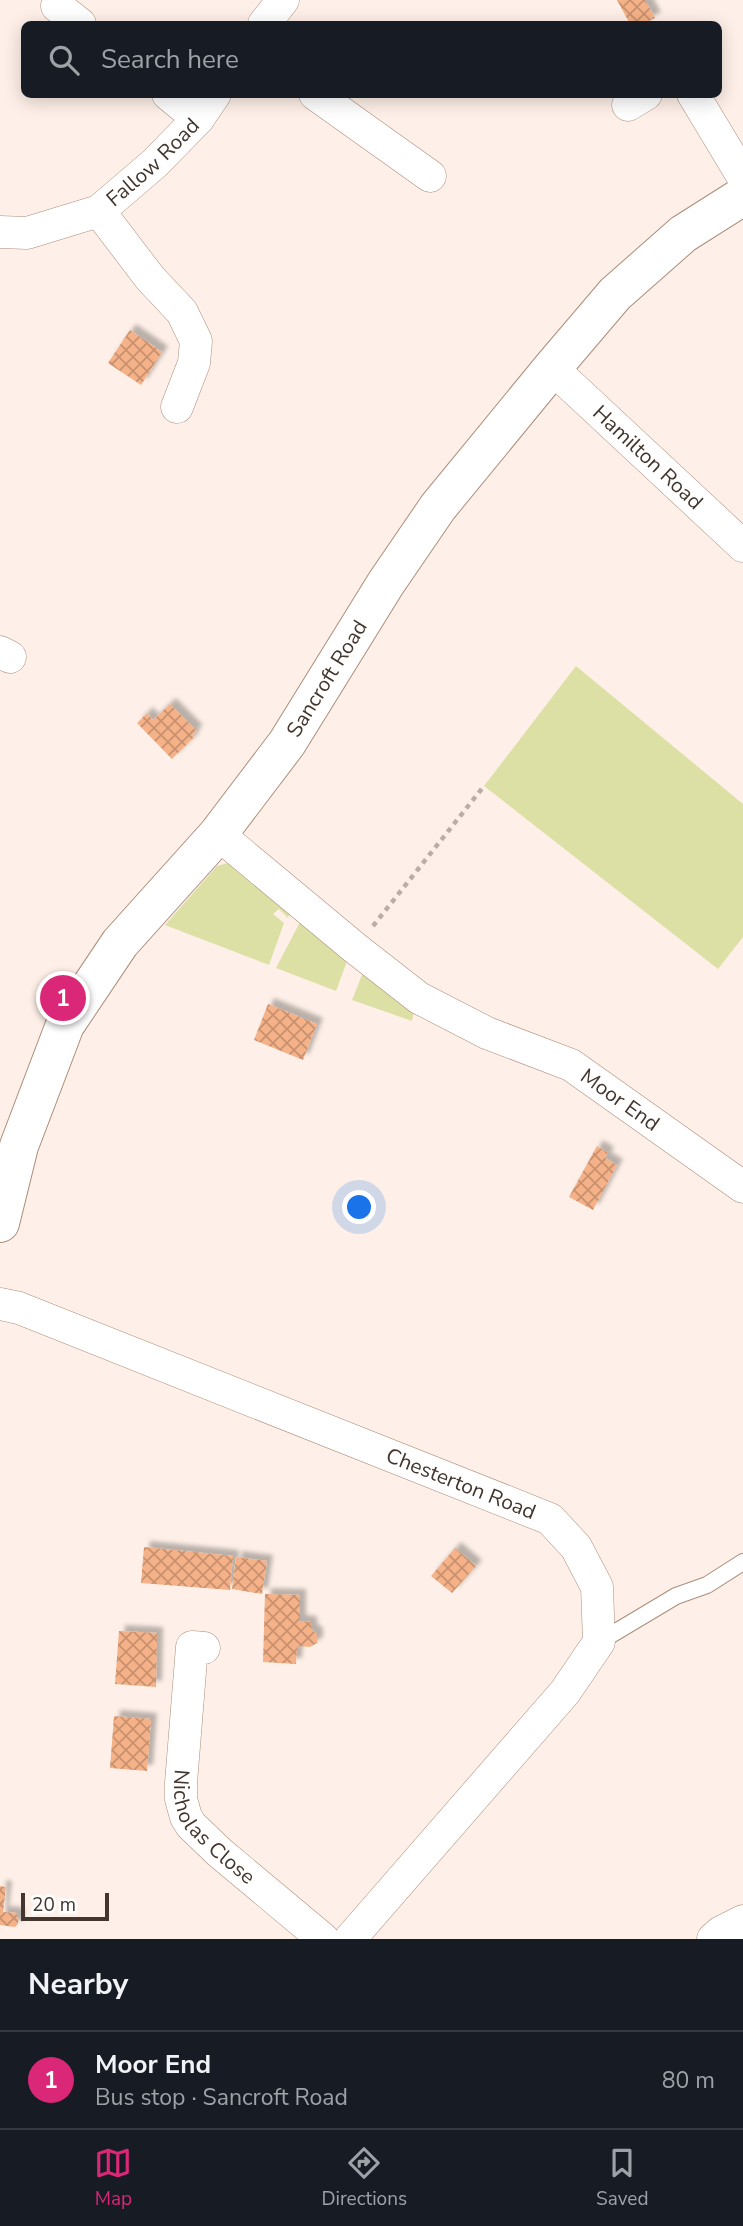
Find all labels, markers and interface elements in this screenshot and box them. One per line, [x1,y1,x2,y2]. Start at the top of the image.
search box [21,21,722,98]
icon: search [45,41,83,79]
text: Search here [101,42,239,77]
street label: Fallow Road [100,112,206,213]
street label: Hamilton Road [587,399,709,516]
street label: Sancroft Road [280,615,374,742]
pin: 1 [40,972,86,1024]
street label: Moor End [575,1062,665,1137]
your location [342,1190,376,1224]
street label: Chesterton Road [382,1441,540,1526]
street label: Nicholas Close [167,1768,261,1891]
scale bar [21,1890,108,1922]
text: 20 m [32,1892,76,1918]
text: Nearby [28,1964,128,2005]
text: Moor End [95,2047,211,2082]
text: 1 [44,2065,58,2096]
text: 80 m [662,2065,715,2096]
text: Bus stop · Sancroft Road [95,2082,348,2113]
tab: Map [94,2144,132,2212]
tab: Directions [321,2144,407,2212]
tab: Saved [596,2144,649,2212]

